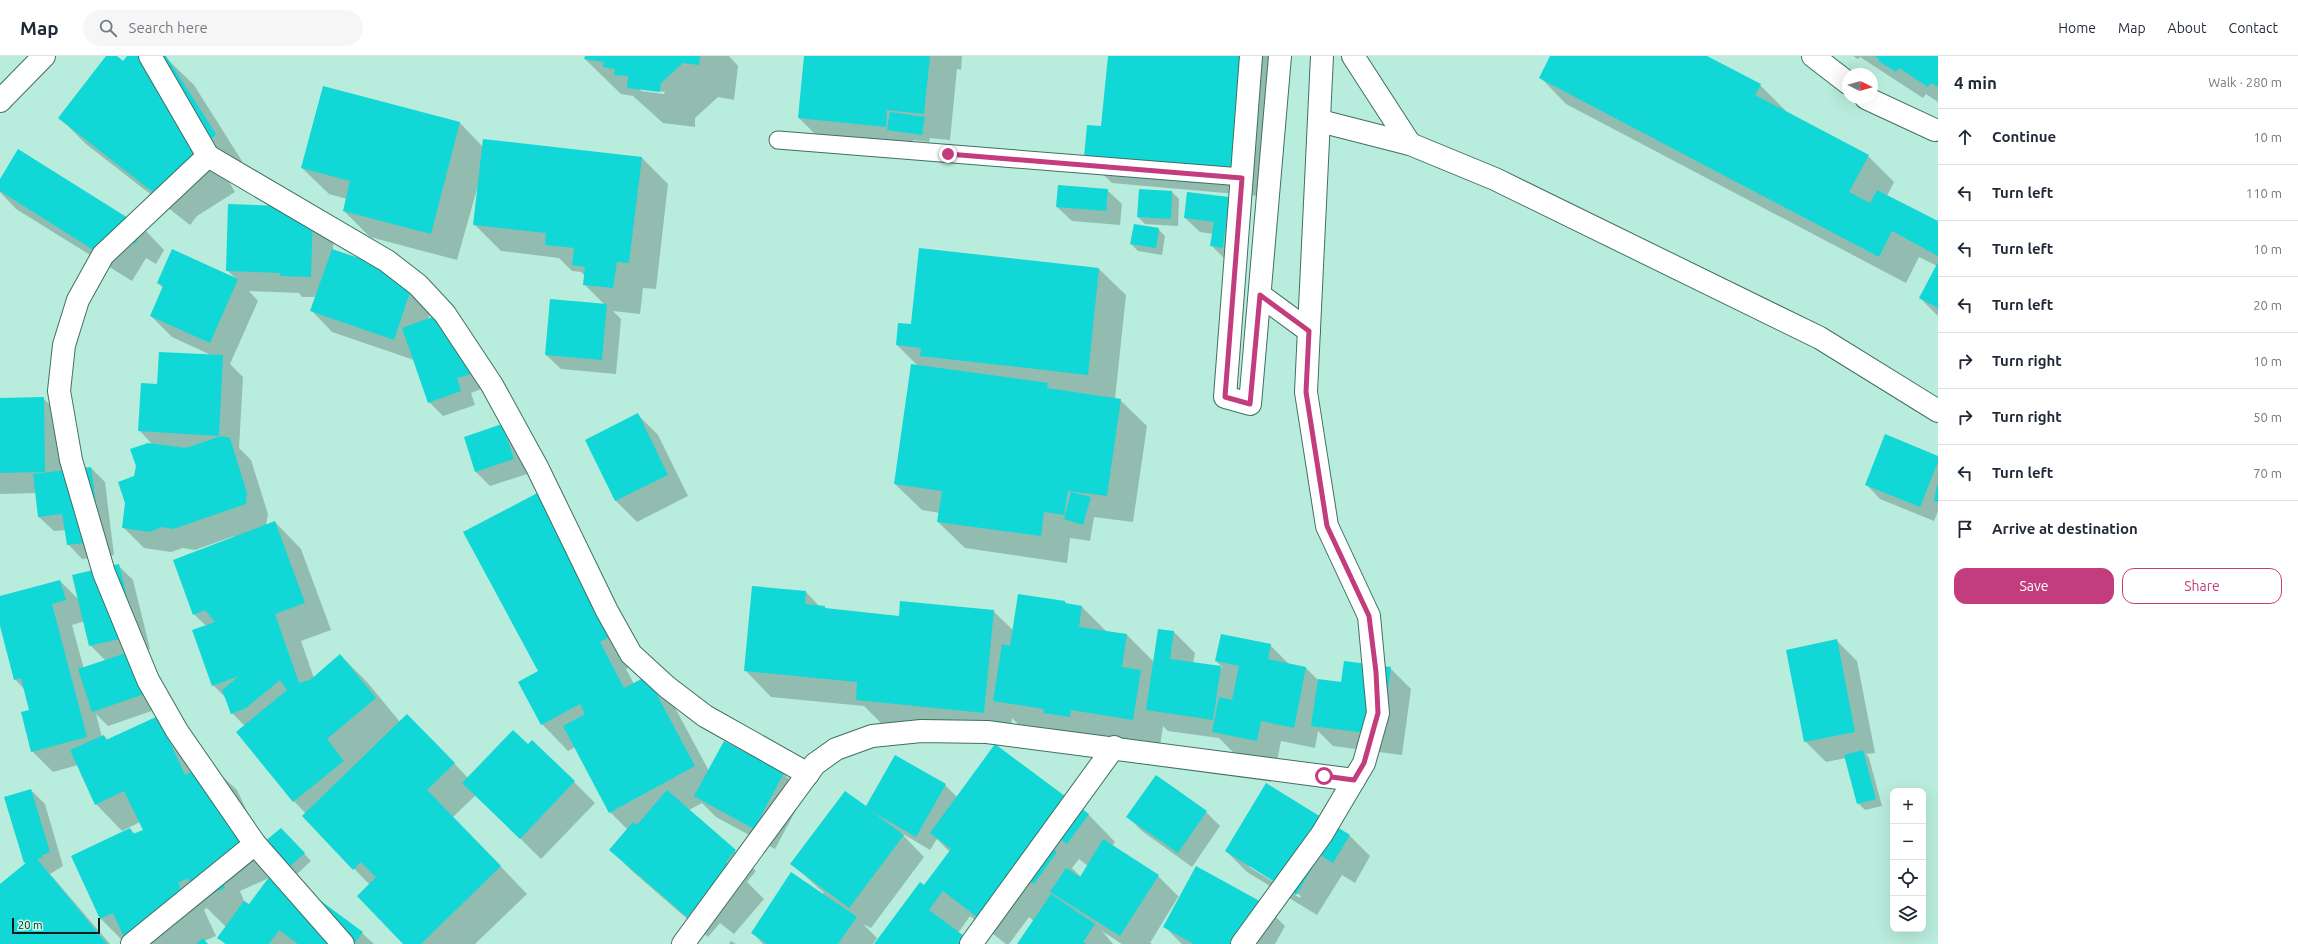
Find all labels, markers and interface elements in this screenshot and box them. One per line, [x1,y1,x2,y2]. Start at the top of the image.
search box [83,10,363,46]
text: Map [20,17,59,39]
icon: search [97,17,119,39]
text: Search here [129,19,208,36]
text: Home [2058,20,2096,36]
text: Map [2118,20,2146,36]
text: About [2168,20,2207,36]
text: Contact [2229,20,2278,36]
north arrow [1842,68,1878,104]
text: 4 min [1954,73,1997,92]
text: Walk · 280 m [2208,75,2282,89]
icon: ahead [1954,126,1976,148]
text: Continue [1992,128,2056,145]
text: 10 m [2253,130,2282,144]
route end [939,145,957,163]
icon: left [1954,182,1976,204]
text: Turn left [1992,184,2053,201]
text: 110 m [2246,186,2282,200]
icon: left [1954,238,1976,260]
text: Turn left [1992,240,2053,257]
text: 10 m [2253,242,2282,256]
icon: left [1954,294,1976,316]
text: Turn left [1992,296,2053,313]
text: 20 m [2253,298,2282,312]
icon: right [1954,350,1976,372]
text: Turn right [1992,352,2062,369]
text: 10 m [2253,354,2282,368]
icon: right [1954,406,1976,428]
text: Turn right [1992,408,2062,425]
text: 50 m [2253,410,2282,424]
icon: left [1954,462,1976,484]
text: Turn left [1992,464,2053,481]
text: 70 m [2253,466,2282,480]
icon: arrive [1954,518,1976,540]
text: Arrive at destination [1992,520,2138,537]
button: Save [1954,568,2114,604]
button: Share [2122,568,2282,604]
route start [1315,767,1333,785]
map controls [1890,788,1926,932]
button: + [1890,788,1926,824]
button: − [1890,824,1926,860]
button: locate [1890,860,1926,896]
button: layers [1890,896,1926,932]
scale bar [12,916,100,935]
text: 20 m [18,919,42,931]

